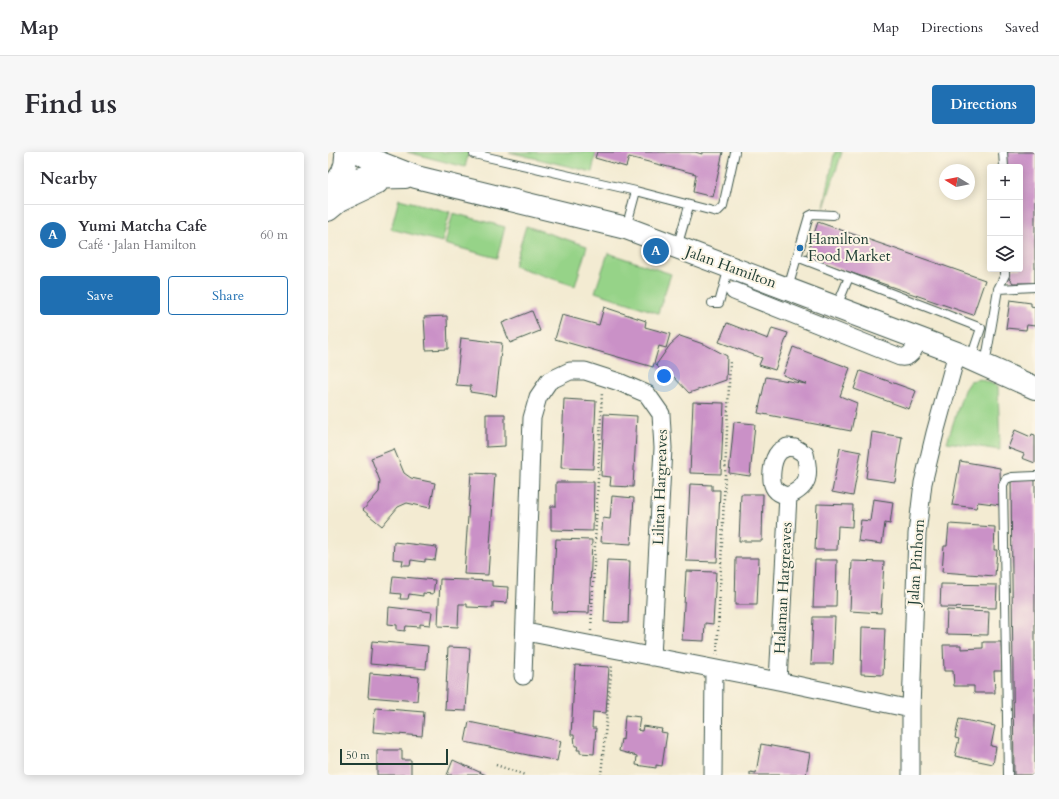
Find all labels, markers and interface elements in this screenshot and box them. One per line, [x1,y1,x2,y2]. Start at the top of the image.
text: Map [20,15,59,41]
text: Map [873,18,899,37]
text: Directions [921,18,983,37]
text: Saved [1005,18,1039,37]
text: Find us [24,85,117,123]
button: Directions [932,85,1035,124]
north arrow [939,164,975,200]
map controls [987,164,1023,272]
button: + [987,164,1023,200]
text: Nearby [40,167,97,190]
button: − [987,200,1023,236]
text: Yumi Matcha Cafe [78,216,207,236]
text: A [48,226,58,244]
text: 60 m [260,226,288,244]
place label: Hamilton Food Market [808,229,891,266]
text: Café · Jalan Hamilton [78,236,197,254]
pin: A [643,236,669,266]
button: layers [987,236,1023,272]
street label: Jalan Hamilton [681,241,780,293]
marker: Hamilton Food Market [795,243,805,253]
button: Save [40,276,160,315]
button: Share [168,276,288,315]
your location [654,366,674,386]
street label: Lilitan Hargreaves [648,429,672,545]
street label: Jalan Pinhorn [903,518,929,608]
street label: Halaman Hargreaves [770,522,796,654]
scale bar [340,747,448,766]
text: 50 m [346,748,370,763]

